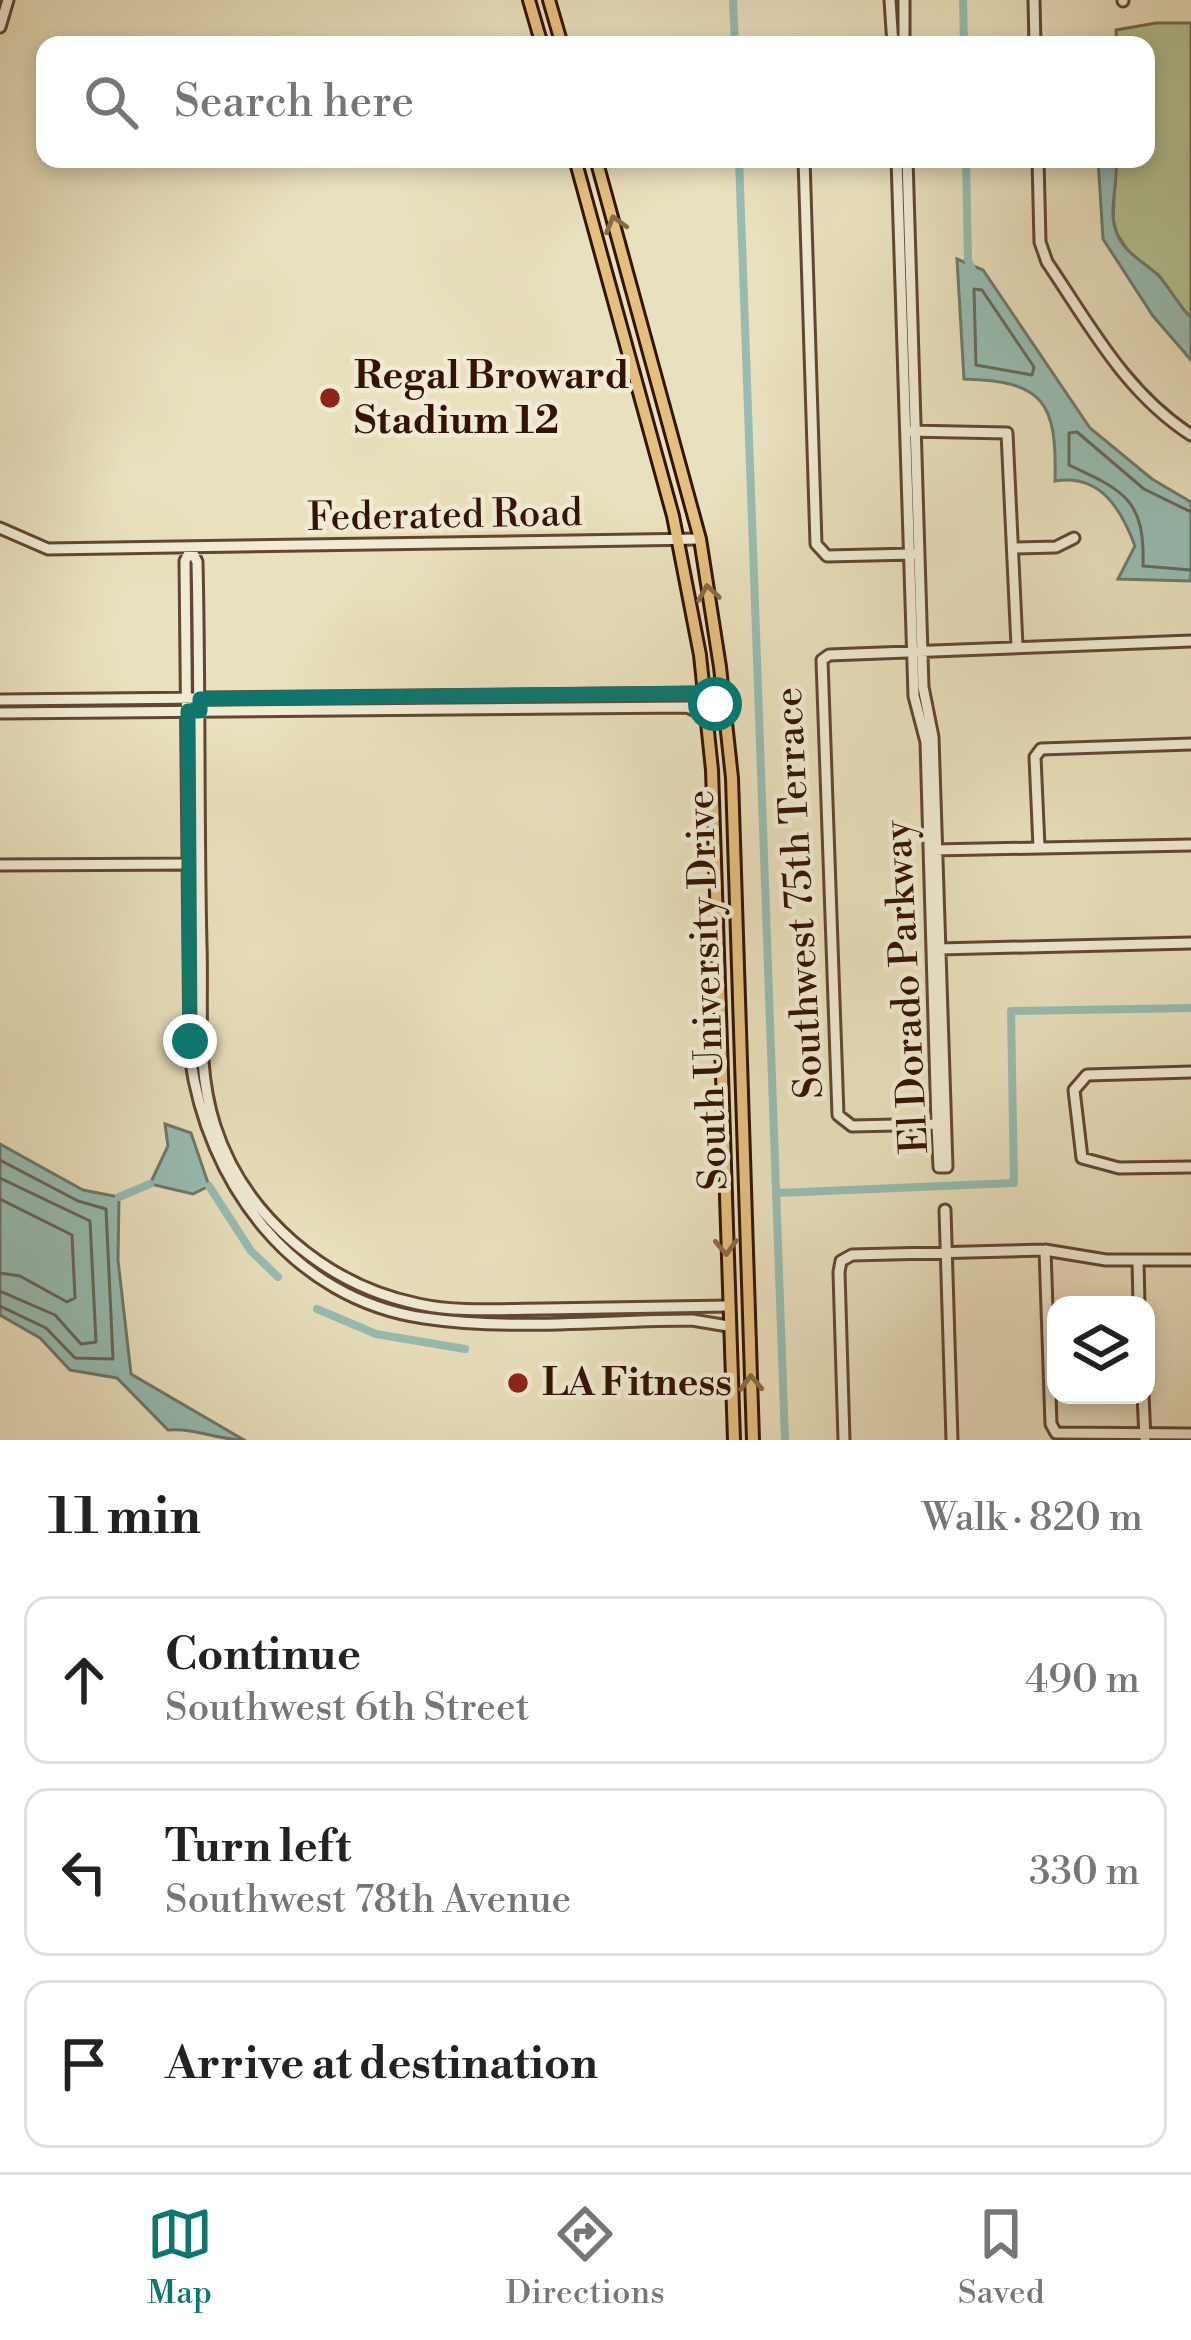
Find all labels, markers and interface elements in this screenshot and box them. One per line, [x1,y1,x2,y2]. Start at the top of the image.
search box [36,36,1155,168]
icon: search [78,69,144,135]
text: Search here [174,74,414,131]
one-way arrow [604,214,629,235]
place label: Regal Broward Stadium 12 [354,352,629,446]
marker: Regal Broward Stadium 12 [317,385,343,411]
street label: Federated Road [307,489,583,543]
one-way arrow [697,583,722,603]
route start [688,677,742,731]
street label: Southwest 75th Terrace [765,686,835,1100]
street label: South University Drive [677,789,739,1191]
street label: El Dorado Parkway [874,818,940,1155]
route end [163,1014,217,1068]
one-way arrow [712,1238,738,1257]
map controls [1047,1296,1155,1404]
button: layers [1047,1296,1155,1404]
place label: LA Fitness [542,1359,732,1408]
marker: LA Fitness [505,1370,531,1396]
one-way arrow [739,1373,765,1392]
text: 11 min [48,1486,201,1550]
text: Walk · 820 m [922,1494,1143,1543]
text: Continue [165,1627,361,1684]
icon: ahead [51,1647,117,1713]
text: 490 m [1025,1656,1140,1705]
text: Southwest 6th Street [165,1684,530,1733]
text: Turn left [165,1819,351,1876]
icon: left [51,1839,117,1905]
text: 330 m [1029,1848,1140,1897]
text: Southwest 78th Avenue [165,1876,571,1925]
icon: arrive [51,2031,117,2097]
text: Arrive at destination [165,2036,598,2093]
tab: Map [147,2201,213,2314]
tab: Directions [506,2201,665,2314]
tab: Saved [958,2201,1044,2314]

